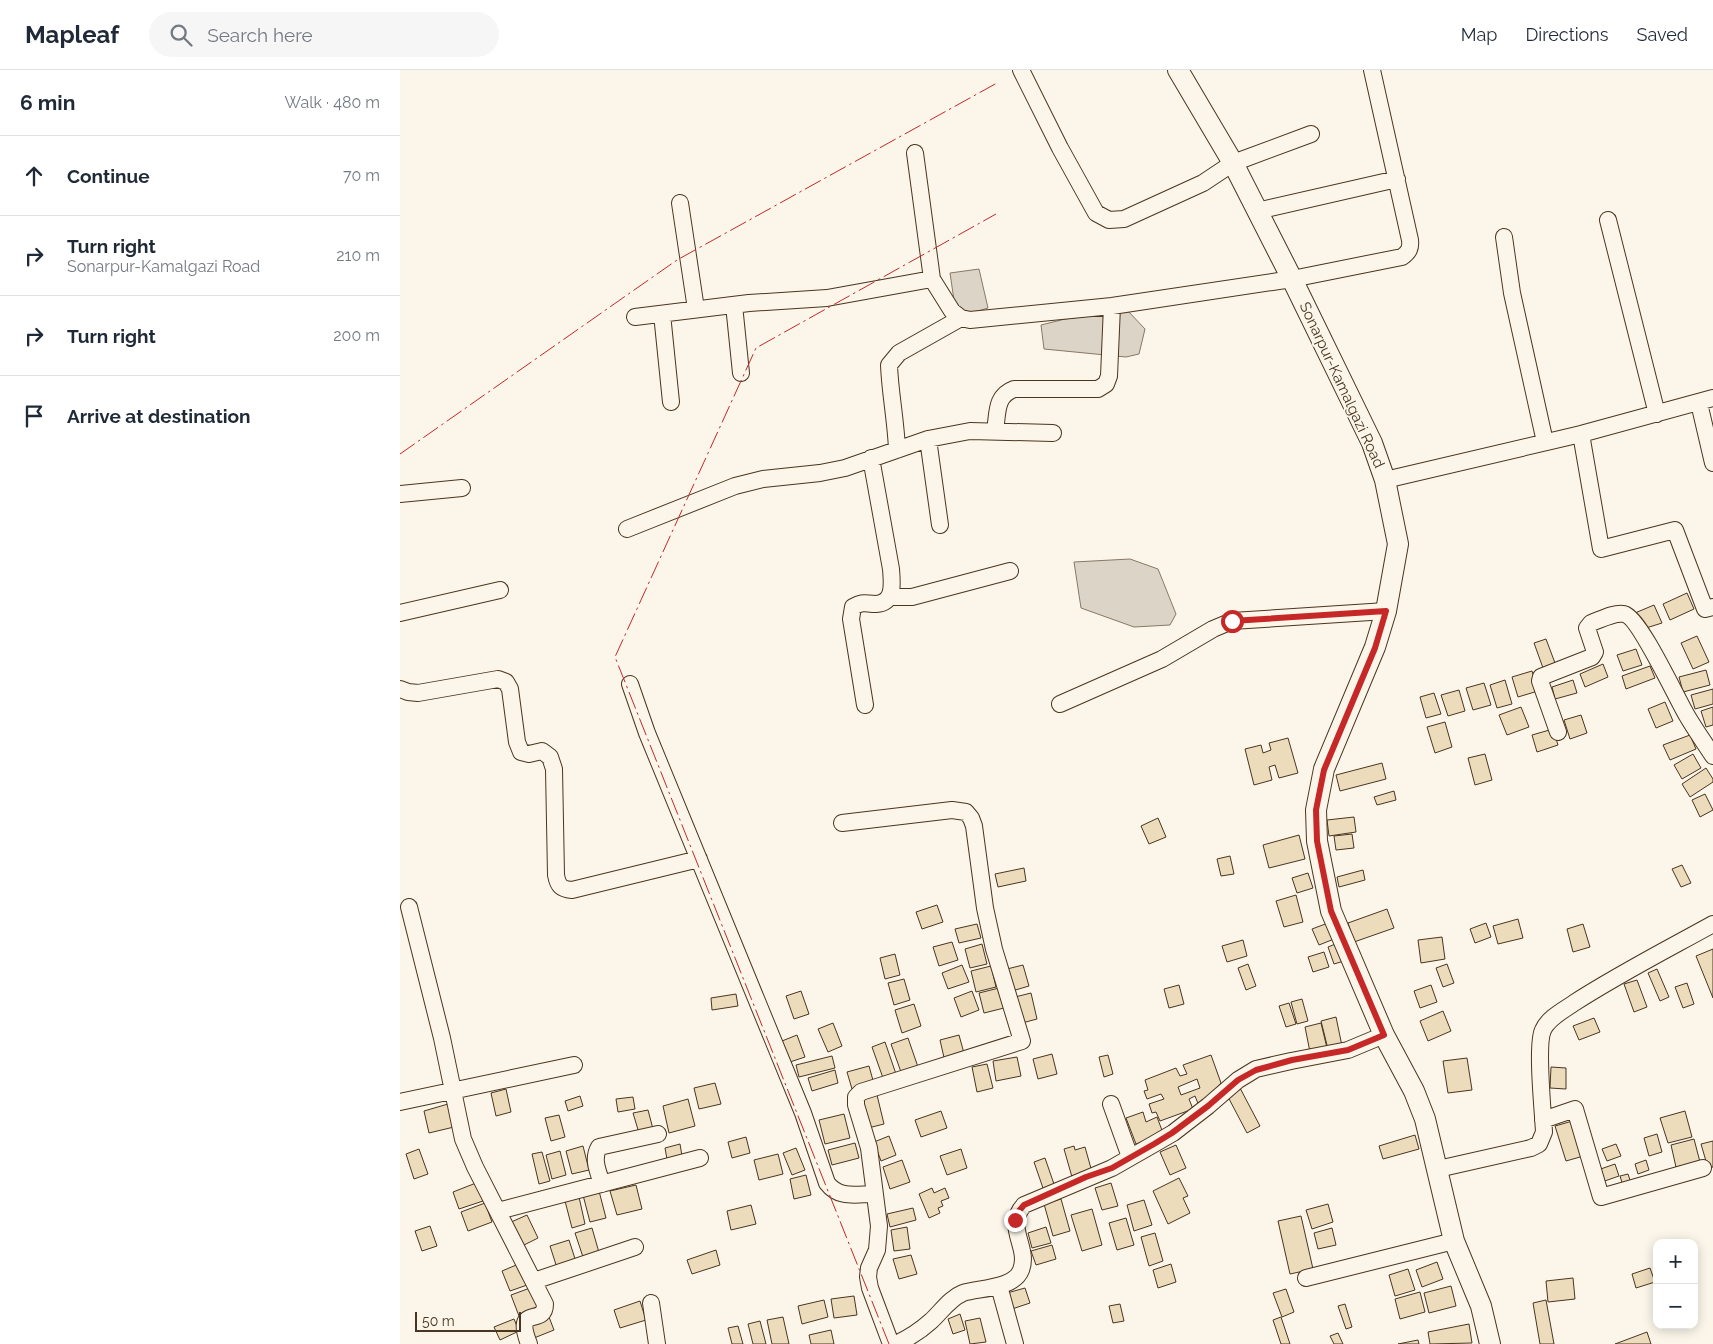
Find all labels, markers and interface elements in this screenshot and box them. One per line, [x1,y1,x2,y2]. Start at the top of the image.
search box [149,12,499,57]
text: Mapleaf [25,20,119,49]
icon: search [167,21,195,49]
text: Search here [207,24,313,46]
text: Map [1461,24,1497,45]
text: Directions [1525,24,1609,45]
text: Saved [1637,24,1688,45]
text: 6 min [20,90,75,115]
text: Walk · 480 m [285,93,380,112]
icon: ahead [20,162,48,190]
text: Continue [67,165,150,187]
text: 70 m [343,166,380,185]
text: Turn right [67,235,156,257]
icon: right [20,242,48,270]
text: 210 m [336,246,380,265]
text: Sonarpur-Kamalgazi Road [67,257,260,276]
street label: Sonarpur-Kamalgazi Road [1296,299,1388,471]
icon: right [20,322,48,350]
text: Turn right [67,325,156,347]
text: 200 m [333,326,380,345]
icon: arrive [20,402,48,430]
text: Arrive at destination [67,405,251,427]
route start [1221,610,1244,633]
route end [1004,1209,1027,1232]
map controls [1653,1239,1698,1329]
button: + [1653,1239,1698,1284]
button: − [1653,1284,1698,1329]
scale bar [415,1309,521,1332]
text: 50 m [422,1313,455,1329]

